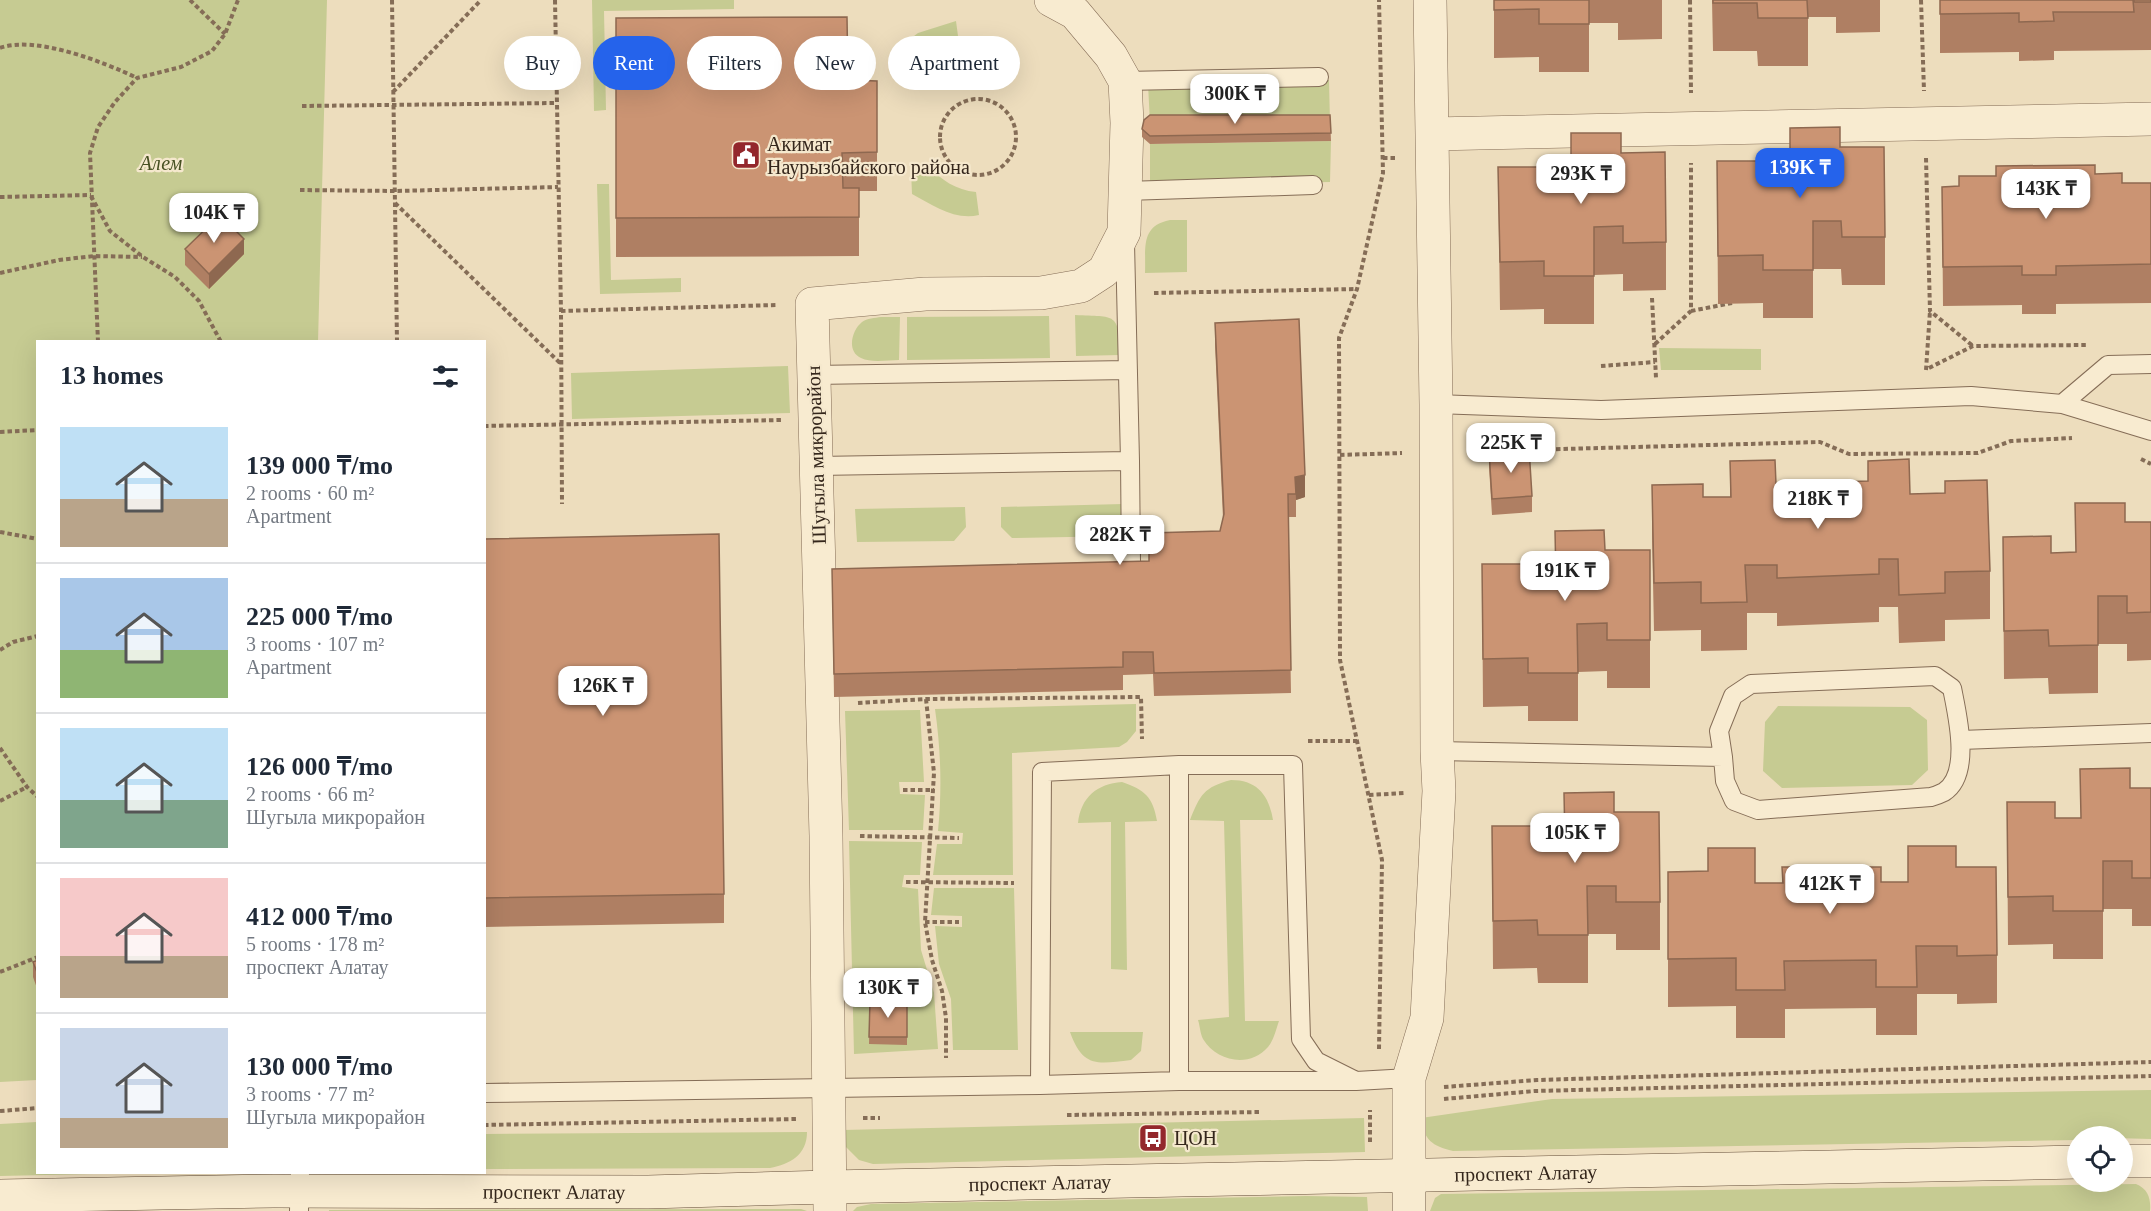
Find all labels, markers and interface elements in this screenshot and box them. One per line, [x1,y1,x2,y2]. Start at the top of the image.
chip: Buy [504,36,581,90]
chip: Rent [593,36,675,90]
chip: Filters [687,36,782,90]
chip: New [794,36,876,90]
chip: Apartment [888,36,1020,90]
pin: 300K ₸ [1186,74,1284,125]
text: 300K ₸ [1204,82,1266,104]
place label: Акимат Наурызбайского района [767,133,970,179]
public building icon: Акимат Наурызбайского района [730,139,762,171]
pin: 139K ₸ [1751,148,1849,199]
park label: Алем [138,152,183,174]
pin: 293K ₸ [1532,154,1630,205]
text: 139K ₸ [1769,156,1831,178]
text: 293K ₸ [1550,162,1612,184]
pin: 143K ₸ [1997,169,2095,220]
text: 143K ₸ [2015,177,2077,199]
pin: 104K ₸ [165,193,263,244]
text: 104K ₸ [183,201,245,223]
icon: filters [429,360,462,393]
text: 13 homes [60,361,163,390]
street label: Шугыла микрорайон [802,365,831,545]
pin: 225K ₸ [1462,423,1560,474]
text: 225K ₸ [1480,431,1542,453]
icon: home [108,451,180,523]
text: 139 000 ₸/mo [246,451,393,480]
pin: 218K ₸ [1769,479,1867,530]
text: 2 rooms · 60 m² [246,482,374,504]
text: 218K ₸ [1787,487,1849,509]
text: Apartment [246,505,332,527]
pin: 282K ₸ [1071,515,1169,566]
text: 282K ₸ [1089,523,1151,545]
pin: 191K ₸ [1516,551,1614,602]
text: 191K ₸ [1534,559,1596,581]
icon: home [108,602,180,674]
text: 225 000 ₸/mo [246,602,393,631]
text: 3 rooms · 107 m² [246,633,384,655]
text: Apartment [246,656,332,678]
pin: 126K ₸ [554,666,652,717]
text: 126K ₸ [572,674,634,696]
icon: home [108,752,180,824]
text: 126 000 ₸/mo [246,752,393,781]
text: 2 rooms · 66 m² [246,783,374,805]
text: Шугыла микрорайон [246,806,425,828]
pin: 105K ₸ [1526,813,1624,864]
text: 105K ₸ [1544,821,1606,843]
pin: 412K ₸ [1781,864,1879,915]
text: 412K ₸ [1799,872,1861,894]
icon: home [108,902,180,974]
text: 412 000 ₸/mo [246,902,393,931]
text: 5 rooms · 178 m² [246,933,384,955]
text: проспект Алатау [246,956,388,978]
pin: 130K ₸ [839,968,937,1019]
text: 130K ₸ [857,976,919,998]
icon: home [108,1052,180,1124]
text: 130 000 ₸/mo [246,1052,393,1081]
text: 3 rooms · 77 m² [246,1083,374,1105]
text: Шугыла микрорайон [246,1106,425,1128]
bus stop icon: ЦОН [1137,1122,1169,1154]
map controls [2067,1126,2133,1192]
button: locate [2067,1126,2133,1192]
place label: ЦОН [1174,1127,1217,1150]
street label: проспект Алатау [1454,1161,1597,1186]
street label: проспект Алатау [968,1170,1111,1196]
street label: проспект Алатау [483,1181,625,1204]

